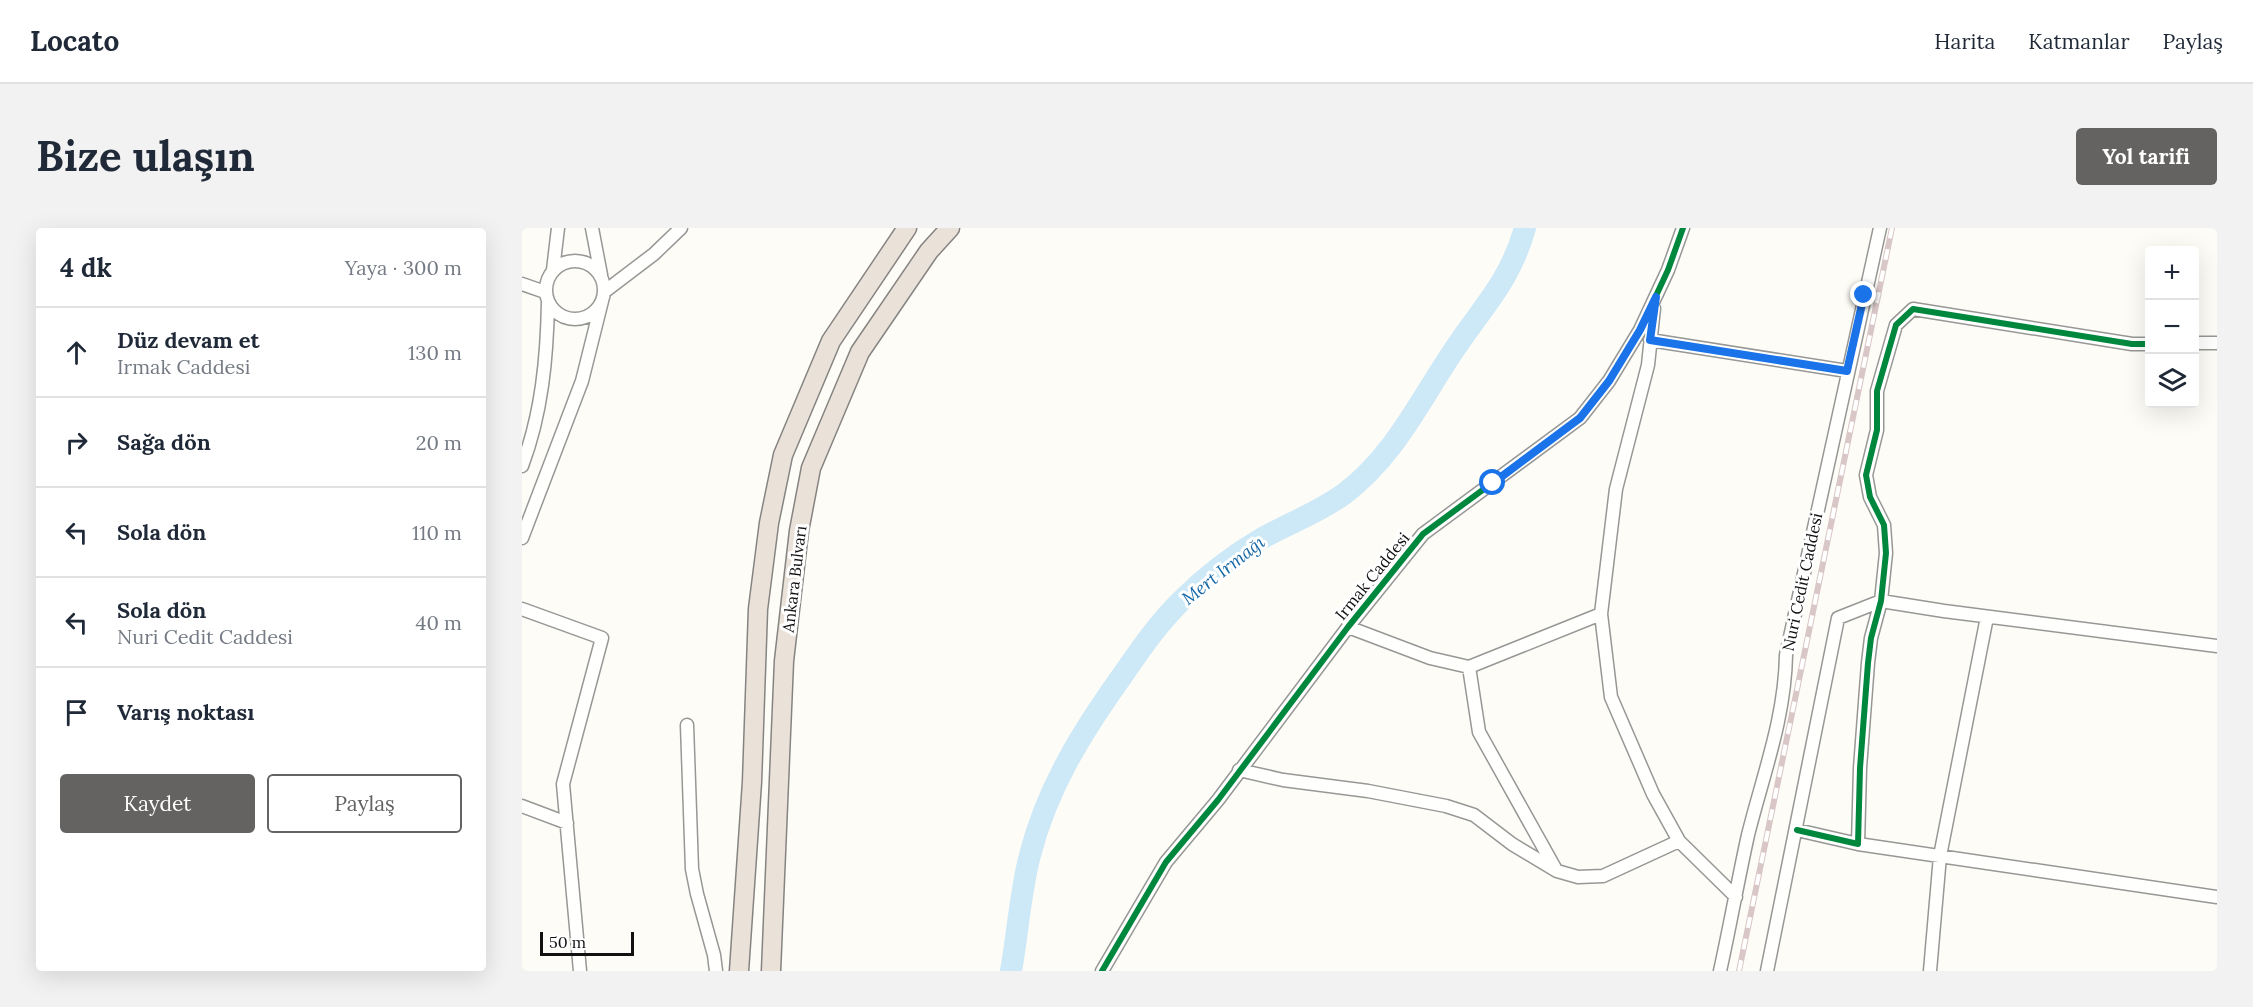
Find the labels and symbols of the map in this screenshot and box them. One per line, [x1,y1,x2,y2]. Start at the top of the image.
route end [1850,281,1876,307]
route start [1479,469,1505,495]
street label: Nuri Cedit Caddesi [1778,511,1826,653]
street label: Ankara Bulvarı [777,525,810,634]
street label: Irmak Caddesi [1331,528,1413,624]
water label: Mert Irmağı [1177,530,1269,610]
scale bar [540,929,634,956]

